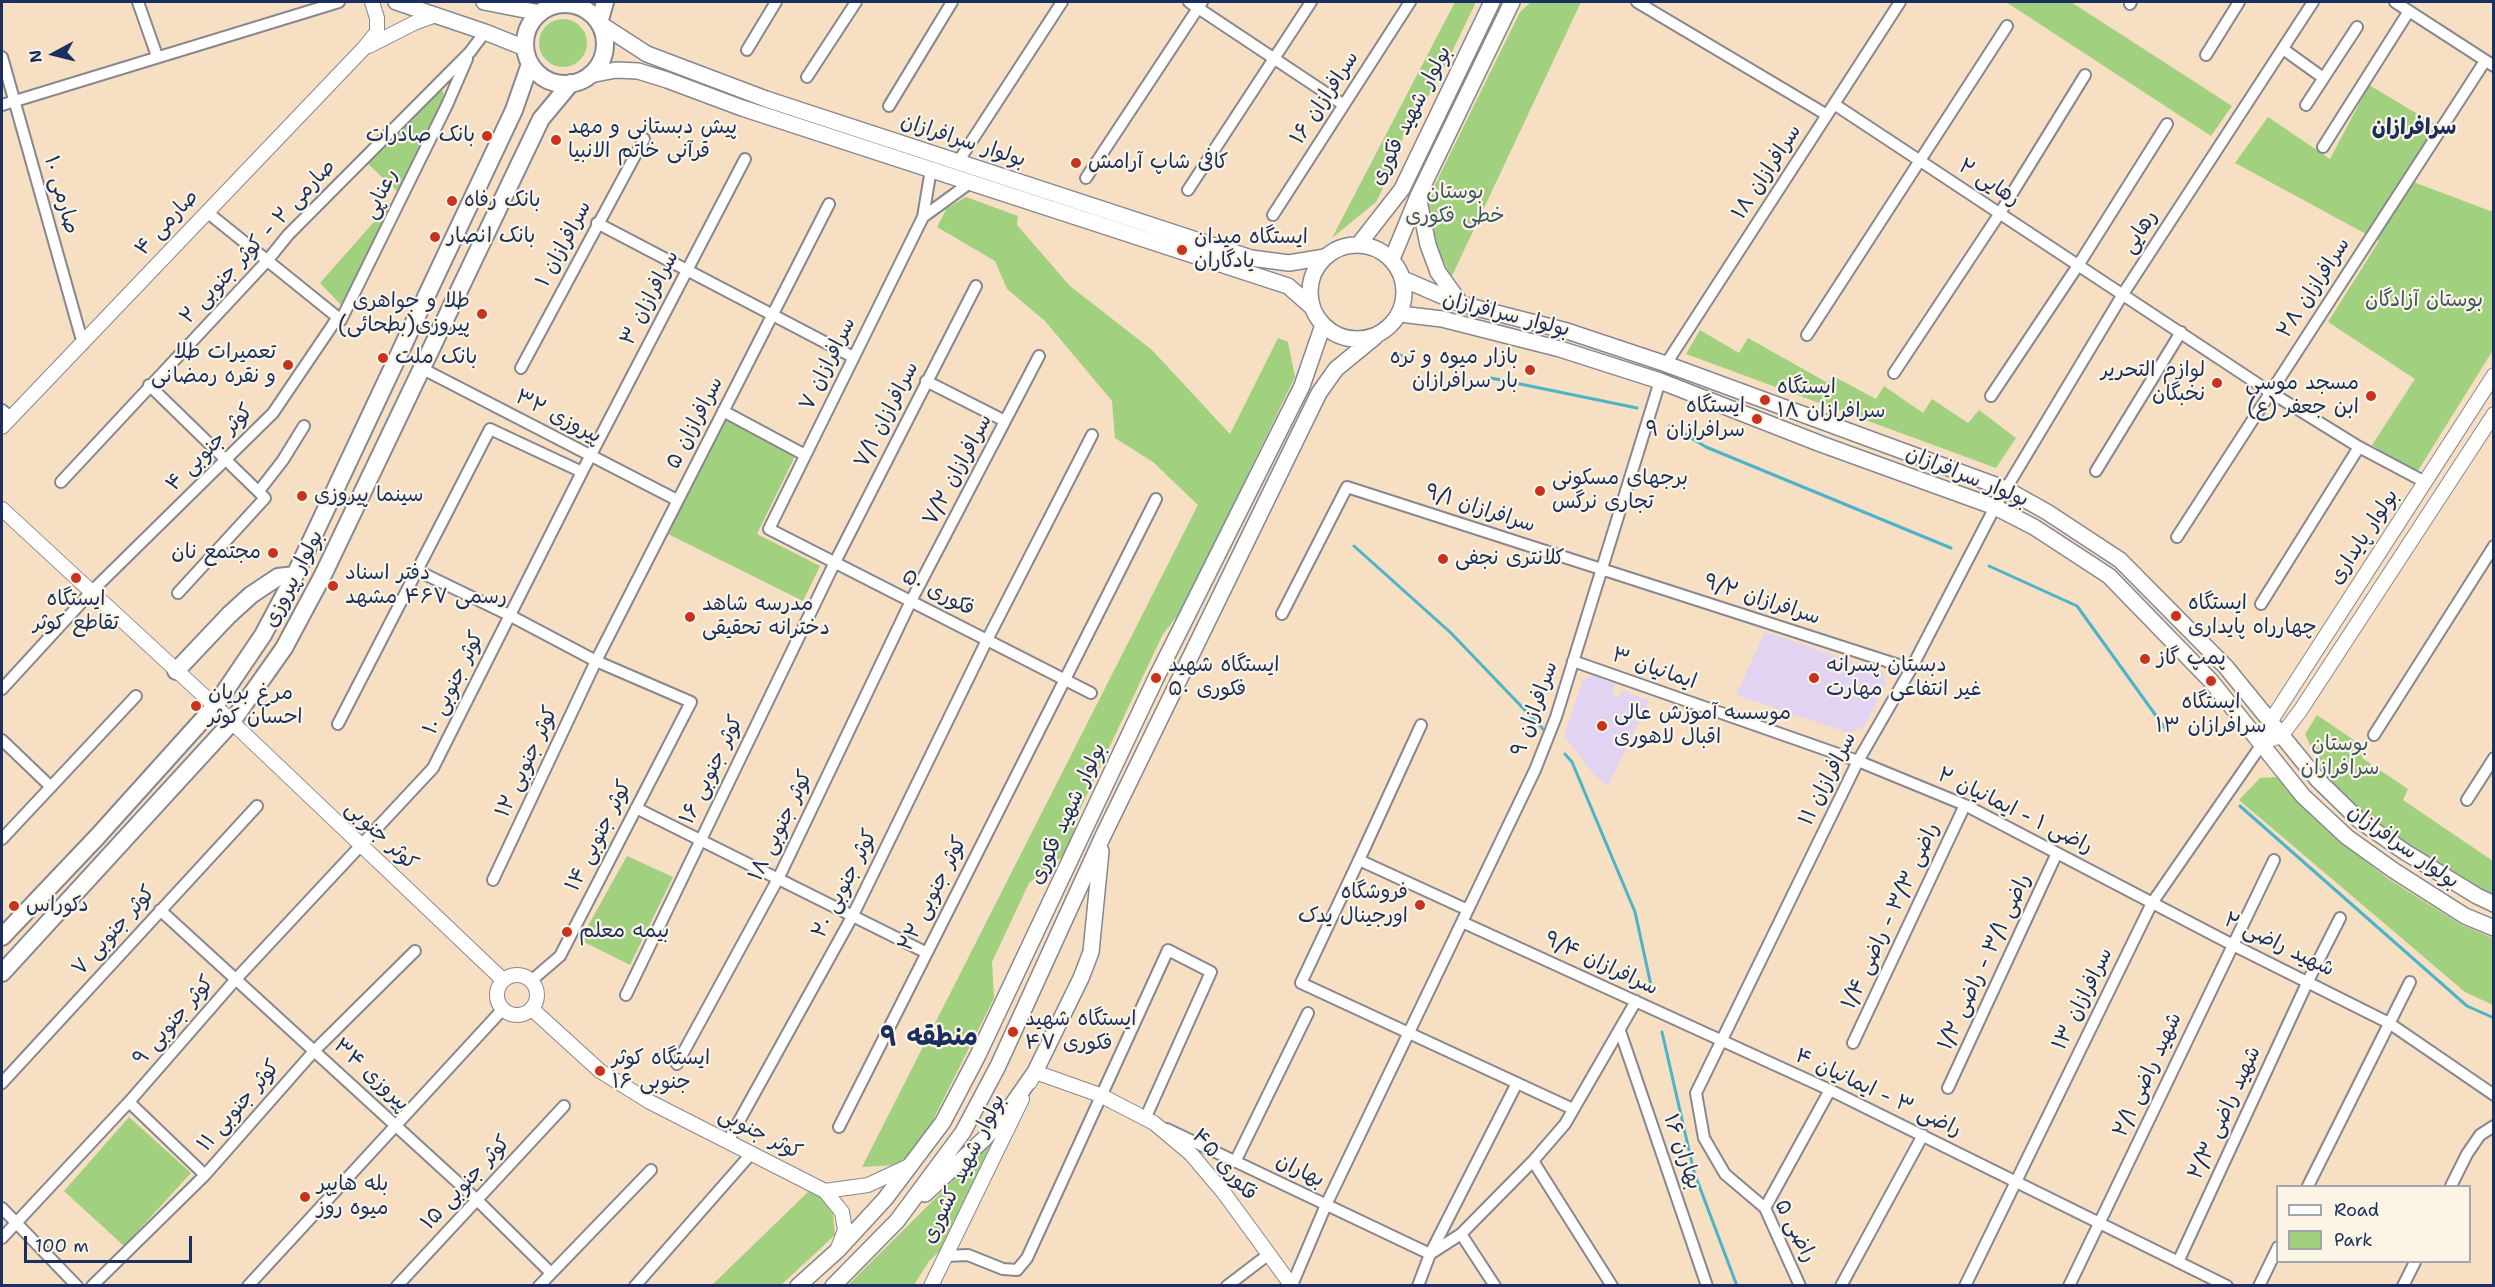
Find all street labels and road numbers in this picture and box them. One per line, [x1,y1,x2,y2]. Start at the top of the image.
street label: بولوار شهید فکوری [1365,42,1457,190]
street label: سرافرازان ۱۶ [1285,46,1365,150]
street label: بولوار سرافرازان [897,109,1029,173]
street label: سرافرازان ۱۸ [1727,120,1807,224]
street label: صارمی ۱۰ [38,153,84,237]
street label: صارمی ۲ - کوثر جنوبی ۲ [175,154,341,330]
street label: رهایی ۲ [1953,154,2025,212]
street label: رعناپی [358,165,404,223]
street label: صارمی ۴ [130,185,204,261]
street label: سرافرازان ۱ [531,197,597,291]
street label: رهایی [2117,205,2163,259]
street label: سرافرازان ۲۸ [2272,233,2356,343]
street label: سرافرازان ۳ [615,246,685,350]
street label: بولوار سرافرازان [1440,287,1572,343]
street label: سرافرازان ۷ [795,313,861,415]
street label: سرافرازان ۷/۱ [849,358,925,472]
street label: سرافرازان ۵ [661,372,729,474]
street label: پیروزی ۳۲ [511,385,605,449]
street label: کوثر جنوبی ۴ [161,399,259,497]
street label: سرافرازان ۷/۲ [918,410,998,530]
street label: بولوار سرافرازان [1902,441,2032,513]
street label: سرافرازان ۹/۱ [1422,479,1538,539]
street label: بولوار پایداری [2324,484,2404,590]
street label: بولوار پیروزی [259,526,329,632]
street label: فکوری ۵۰ [897,564,979,622]
street label: سرافرازان ۹/۲ [1701,569,1823,631]
street label: کوثر جنوبی ۱۰ [418,627,490,739]
street label: ایمانیان ۳ [1608,643,1700,695]
street label: سرافرازان ۹ [1506,658,1564,760]
street label: کوثر جنوبی ۱۲ [490,703,564,821]
street label: کوثر جنوبی ۱۶ [675,711,749,829]
street label: سرافرازان ۱۱ [1794,728,1862,830]
street label: بولوار شهید فکوری [1024,739,1112,889]
street label: راضی ۱ - ایمانیان ۲ [1933,762,2097,860]
street label: کوثر جنوبی ۱۸ [743,767,819,885]
street label: کوثر جنوبی ۱۴ [560,776,638,896]
street label: کوثر جنوبی [339,796,423,876]
street label: بولوار سرافرازان [2342,799,2464,895]
street label: راضی ۳/۳ - راضی ۱/۴ [1837,819,1945,1013]
street label: کوثر جنوبی ۲۰ [807,825,883,943]
street label: کوثر جنوبی ۲۲ [893,832,973,956]
street label: راضی ۳/۱ - راضی ۱/۲ [1933,870,2037,1054]
street label: کوثر جنوبی ۷ [67,881,161,981]
street label: شهید راضی ۲ [2220,907,2338,983]
street label: سرافرازان ۹/۴ [1540,927,1662,1001]
street label: سرافرازان ۱۳ [2047,944,2119,1054]
street label: کوثر جنوبی ۹ [128,971,220,1071]
street label: شهید راضی ۲/۱ [2108,1009,2188,1141]
street label: پیروزی ۳۴ [328,1033,414,1117]
street label: شهید راضی ۲/۳ [2183,1042,2267,1184]
street label: راضی ۳ - ایمانیان ۴ [1791,1043,1965,1143]
street label: کوثر جنوبی ۱۱ [192,1055,286,1157]
street label: بولوار شهید کشوری [917,1090,1011,1248]
street label: کوثر جنوبی [714,1102,806,1166]
street label: بهاران ۱۶ [1657,1111,1707,1193]
street label: فکوری ۴۵ [1186,1124,1262,1206]
street label: کوثر جنوبی ۱۵ [416,1131,516,1235]
street label: بهاران [1272,1149,1328,1193]
street label: راضی ۵ [1768,1195,1822,1267]

